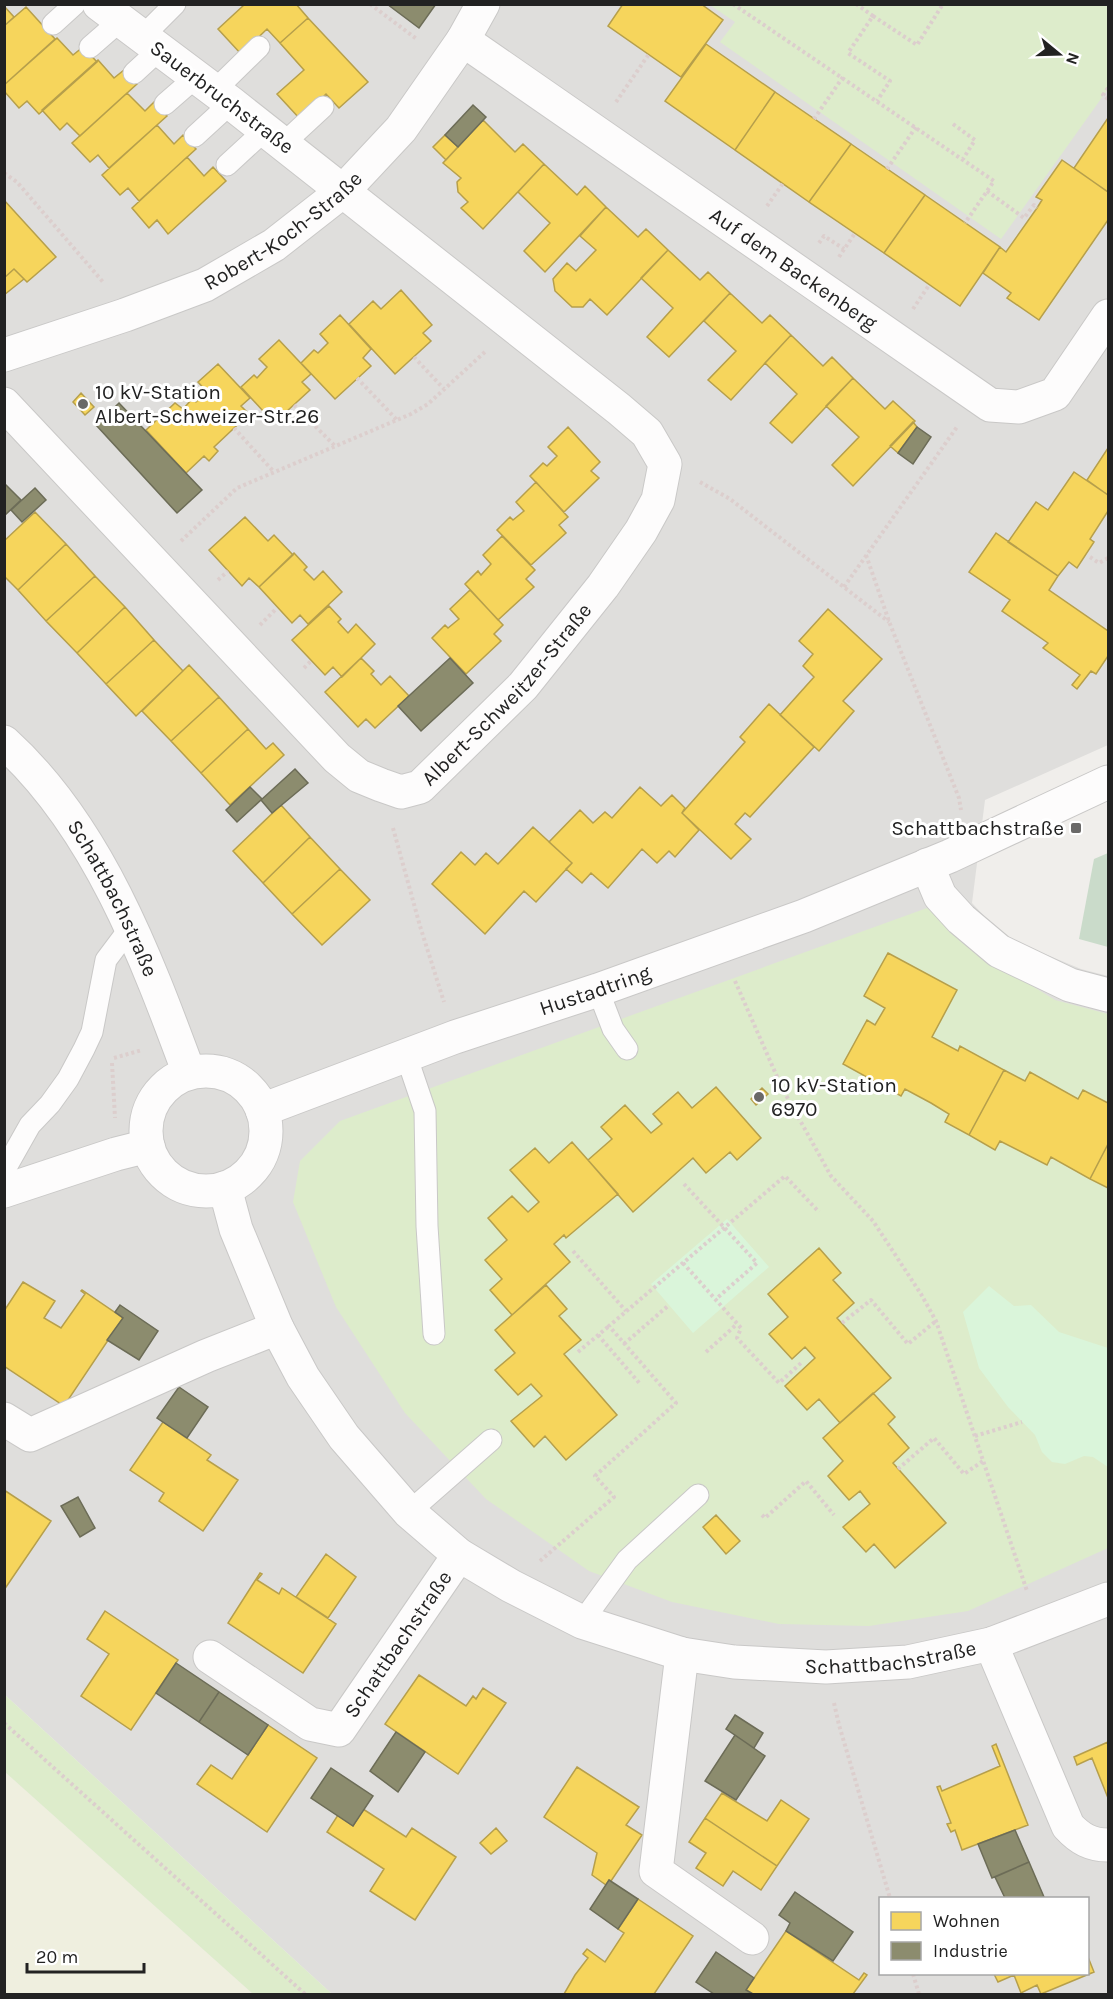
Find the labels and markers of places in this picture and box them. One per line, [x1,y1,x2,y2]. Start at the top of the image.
place label: 10 kV-Station Albert-Schweizer-Str.26 [95,380,319,428]
marker: 10 kV-Station Albert-Schweizer-Str.26 [76,397,90,411]
place label: Schattbachstraße [891,816,1064,840]
marker: Schattbachstraße [1069,821,1083,835]
place label: 10 kV-Station 6970 [771,1073,897,1121]
marker: 10 kV-Station 6970 [752,1090,766,1104]

